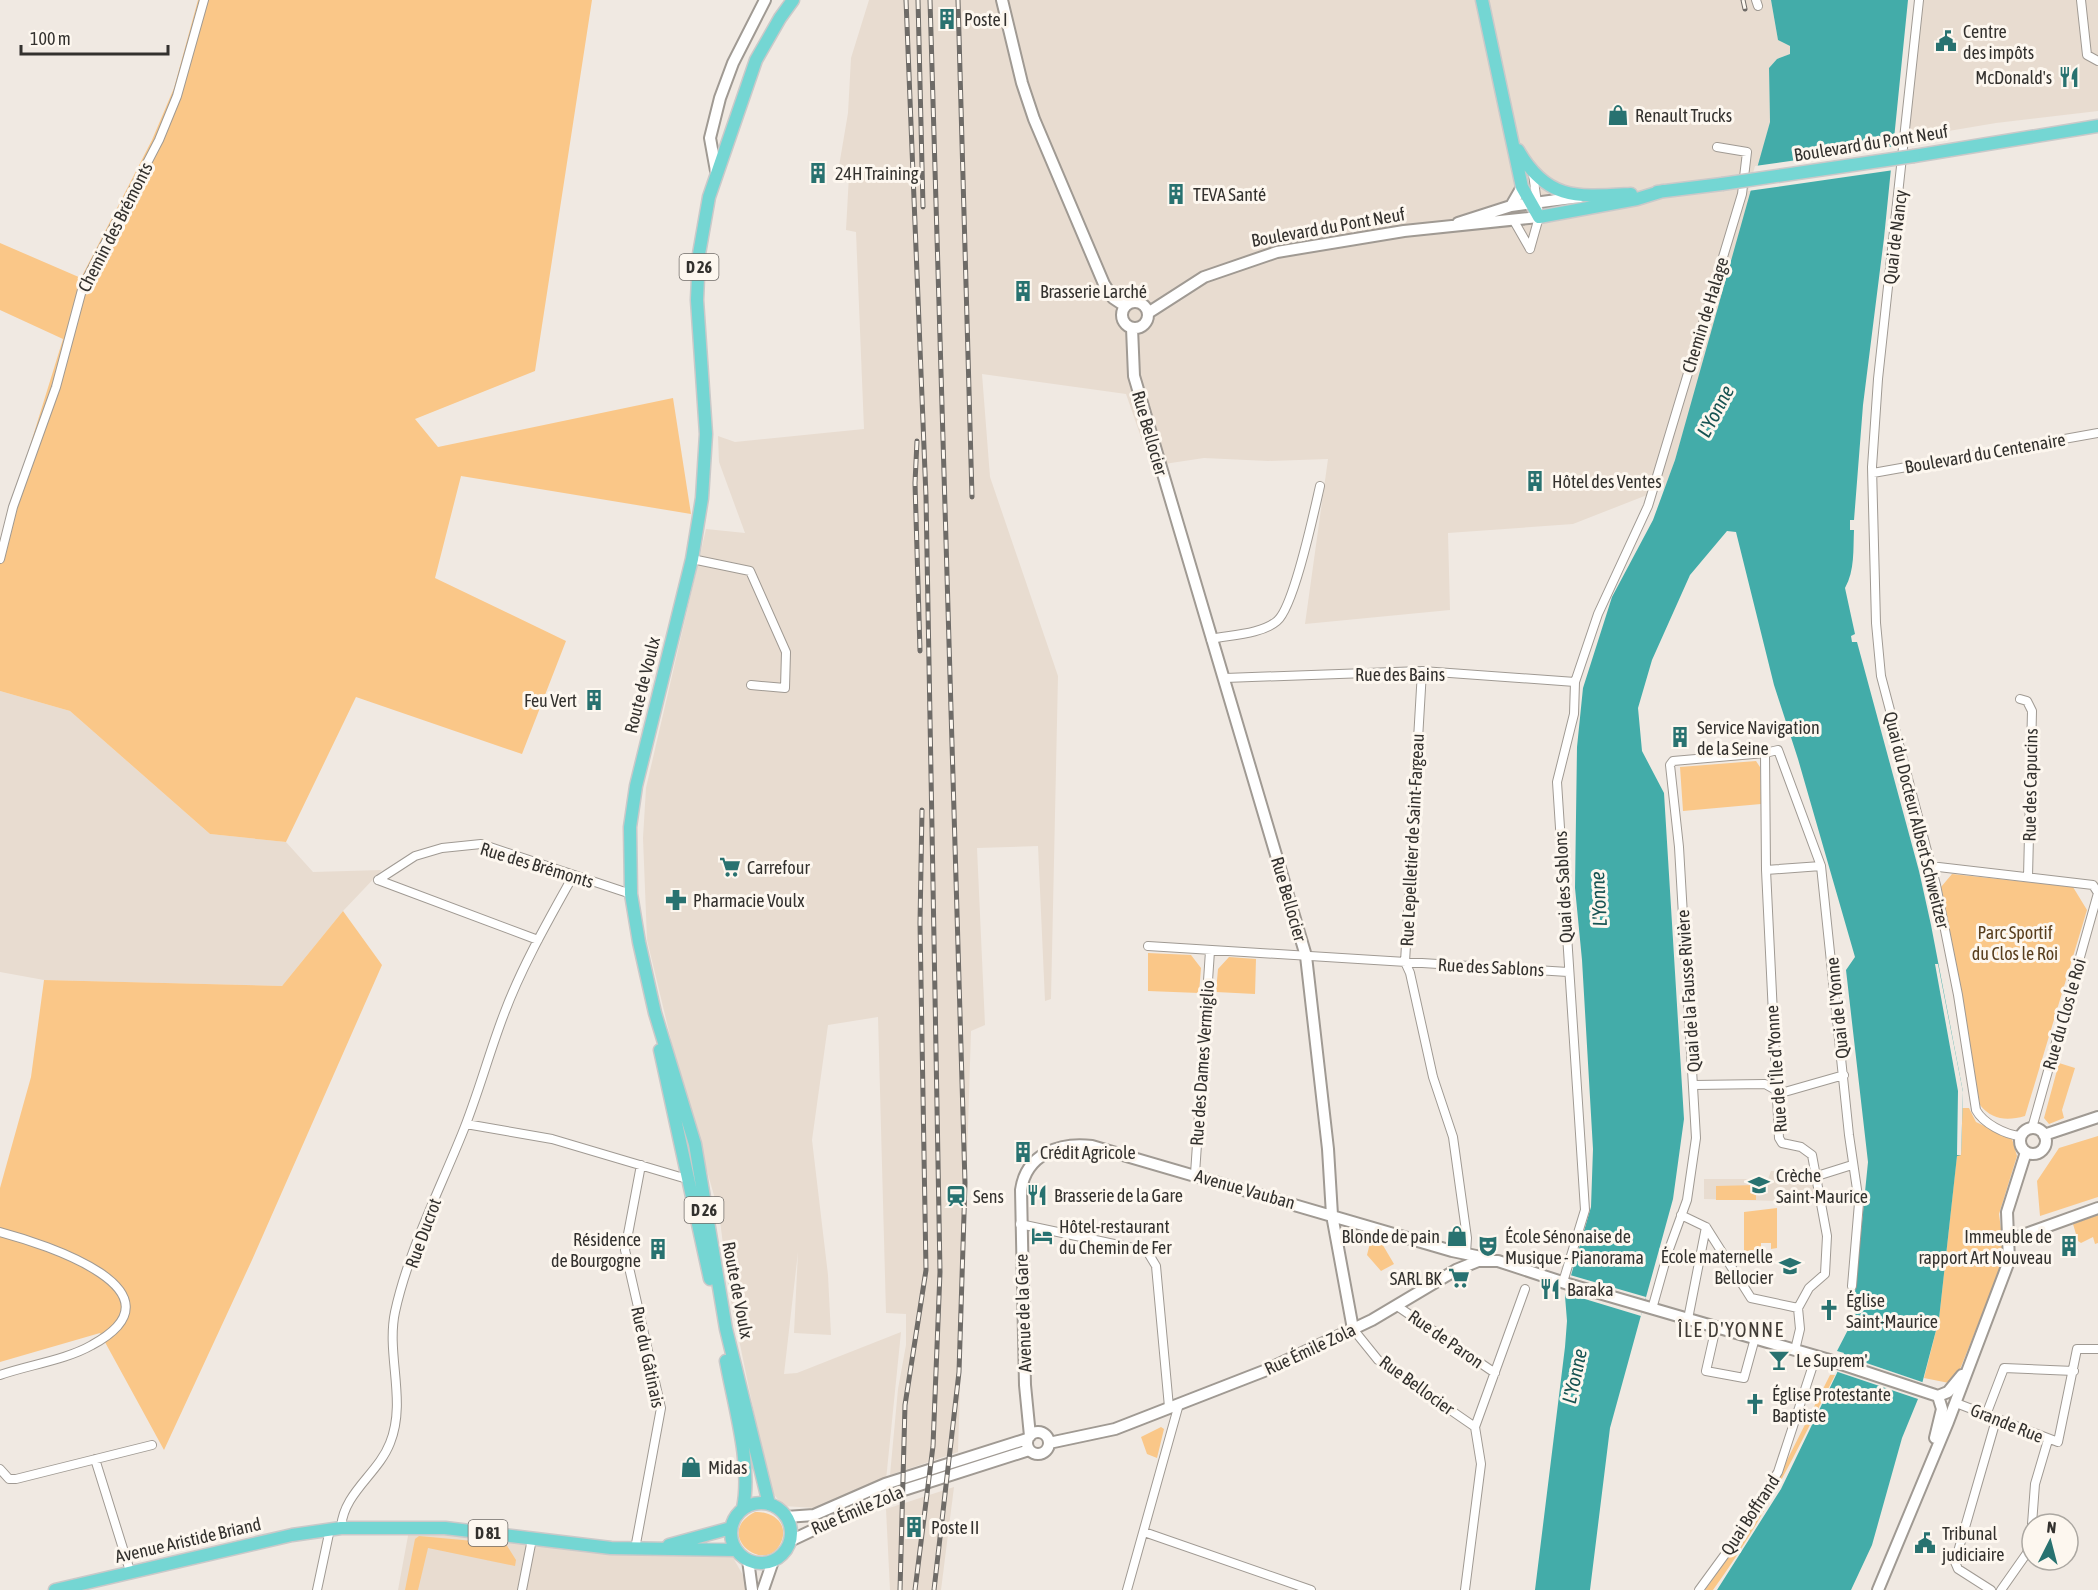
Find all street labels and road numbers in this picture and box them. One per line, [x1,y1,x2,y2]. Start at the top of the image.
street label: Boulevard du Pont Neuf [1792,120,1950,166]
street label: Chemin des Brémonts [73,159,157,295]
street label: Quai de Nancy [1879,188,1911,286]
street label: Boulevard du Pont Neuf [1249,203,1407,251]
road number: D 26 [680,254,718,280]
street label: Chemin de Halage [1677,255,1733,375]
street label: Rue Bellocier [1128,388,1172,478]
street label: Boulevard du Centenaire [1903,429,2067,477]
street label: Route de Voulx [620,635,664,735]
street label: Rue des Bains [1355,664,1445,685]
street label: Quai du Docteur Albert Schweitzer [1880,709,1954,931]
street label: Rue des Capucins [2019,728,2041,842]
street label: Rue Lepelletier de Saint-Fargeau [1396,733,1428,947]
street label: Quai des Sablons [1550,830,1576,944]
street label: Rue des Brémonts [478,838,596,892]
street label: Rue Bellocier [1267,854,1311,944]
street label: Quai de la Fausse Rivière [1672,909,1704,1073]
street label: Rue des Sablons [1437,954,1545,980]
street label: Quai de l'Yonne [1821,956,1853,1060]
street label: Rue du Clos le Roi [2038,956,2090,1072]
street label: Rue des Dames Vermiglio [1186,979,1218,1147]
street label: Rue de l'Île d'Yonne [1761,1005,1791,1133]
street label: Avenue Vauban [1192,1165,1298,1213]
street label: Rue Ducrot [401,1195,445,1271]
road number: D 26 [684,1197,724,1223]
street label: Route de Voulx [718,1240,758,1340]
street label: Avenue de la Gare [1010,1253,1036,1373]
street label: Rue du Gâtinais [627,1305,669,1409]
street label: Rue de Paron [1404,1305,1488,1373]
street label: Rue Émile Zola [1261,1319,1359,1379]
street label: Rue Bellocier [1376,1351,1459,1420]
street label: Grande Rue [1968,1399,2046,1447]
street label: Quai Boffrand [1716,1471,1784,1559]
street label: Rue Émile Zola [808,1481,906,1539]
street label: Avenue Aristide Briand [113,1513,263,1567]
road number: D 81 [468,1520,508,1546]

